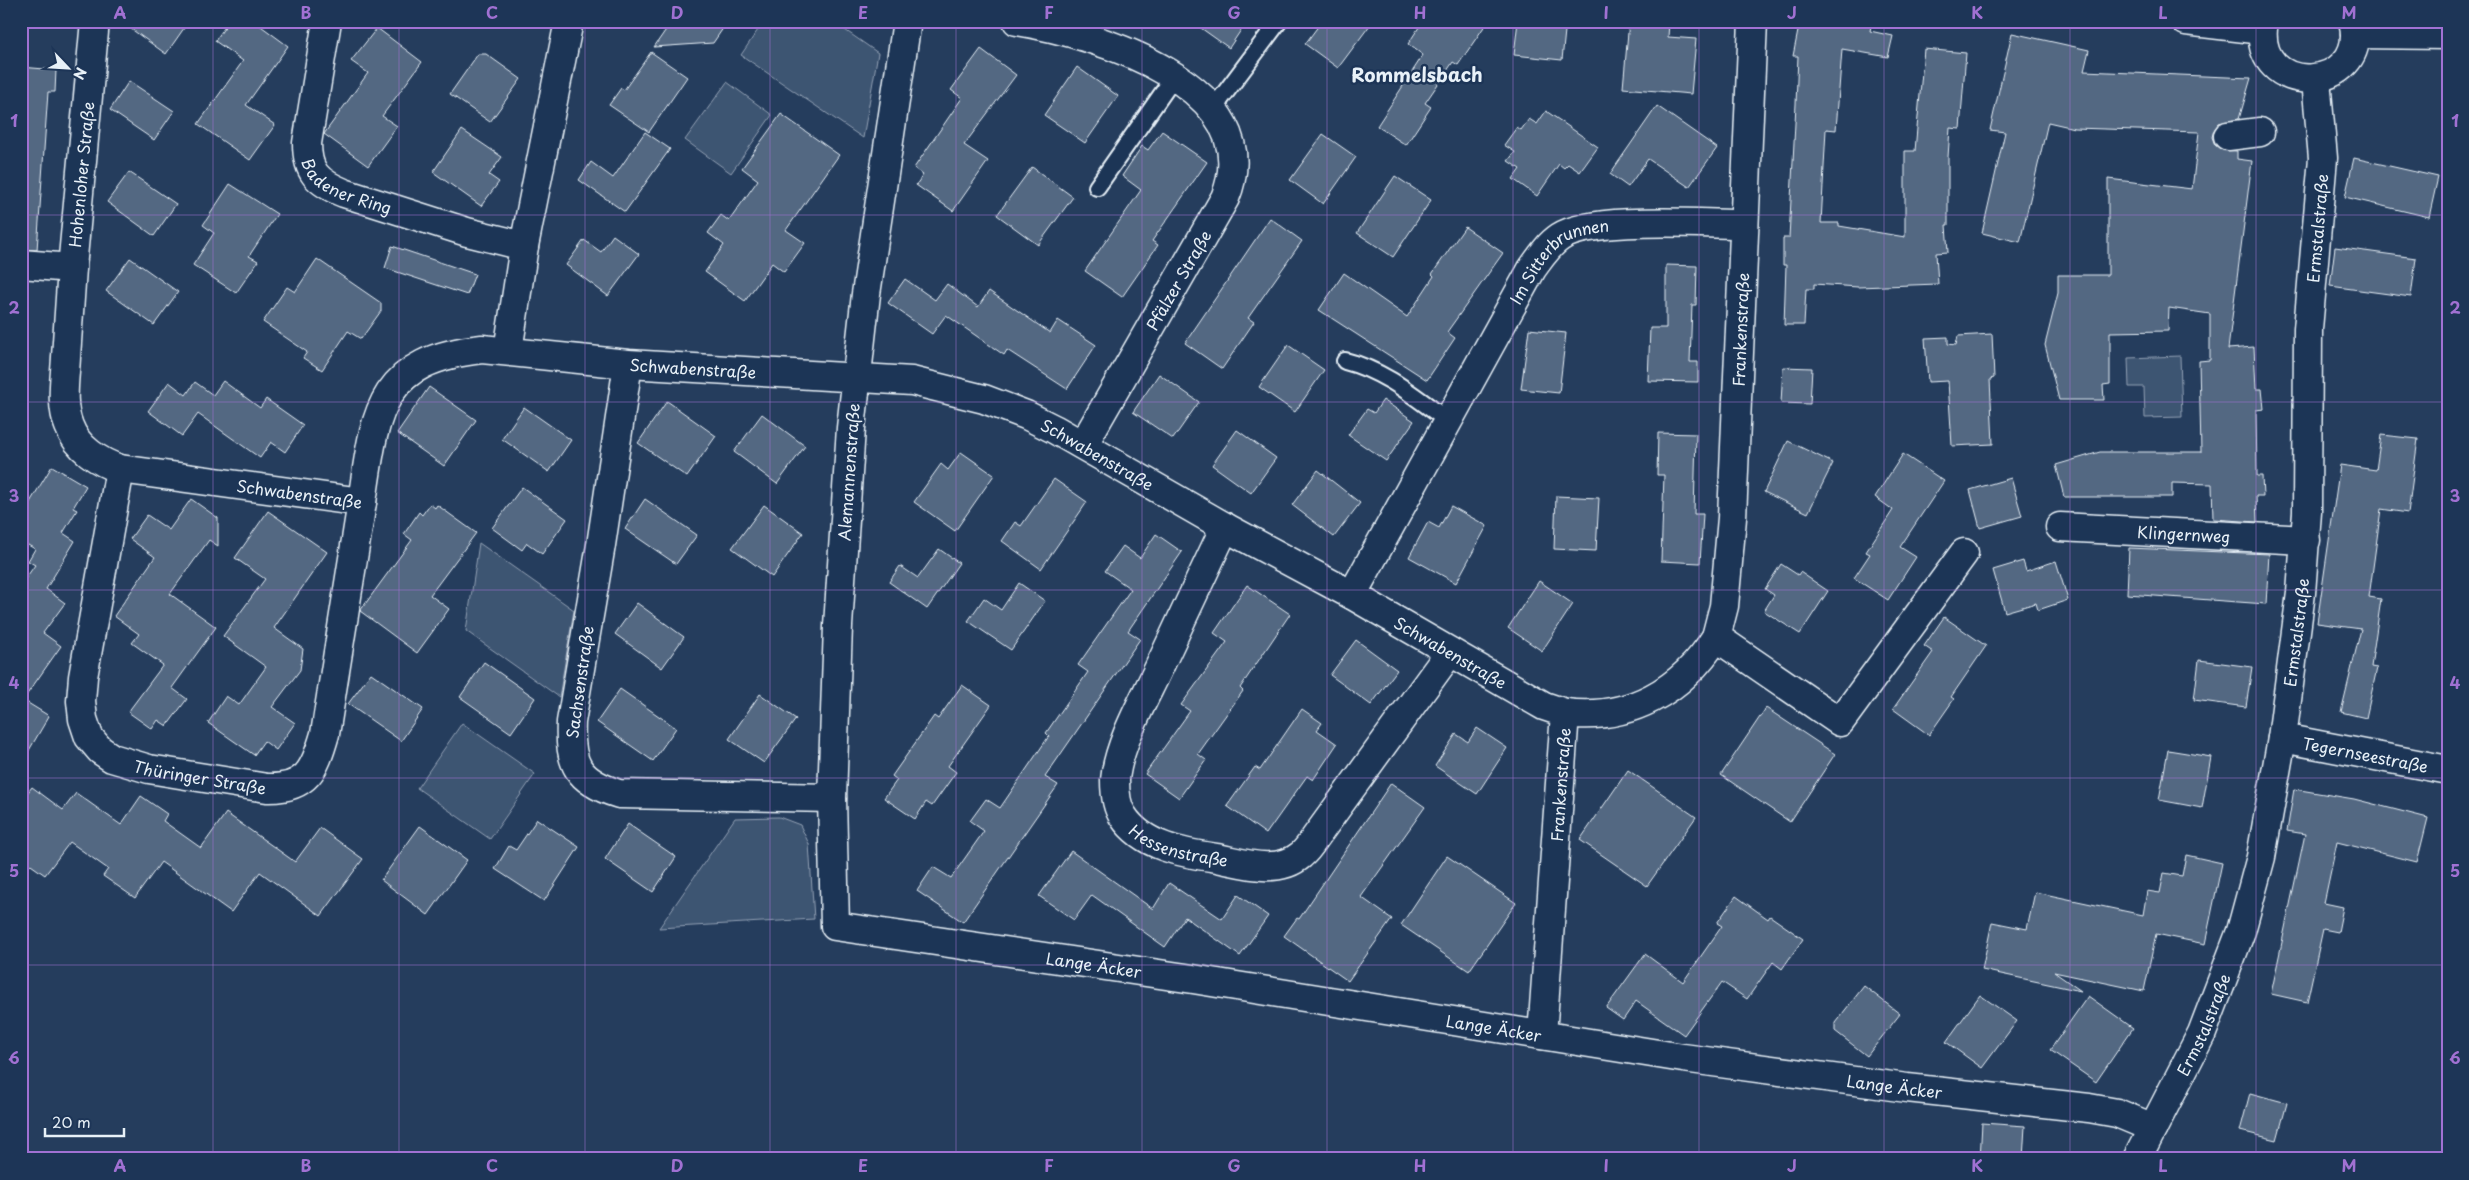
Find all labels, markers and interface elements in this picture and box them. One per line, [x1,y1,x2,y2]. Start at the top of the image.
text: A [114,0,127,24]
text: B [301,0,312,24]
text: C [486,0,498,24]
text: D [671,0,683,24]
text: E [858,0,868,24]
text: F [1044,0,1054,24]
text: G [1227,0,1241,24]
text: H [1414,0,1426,24]
text: I [1603,0,1609,24]
text: J [1787,0,1797,24]
text: K [1971,0,1983,24]
text: L [2158,0,2168,24]
text: M [2341,0,2357,24]
north arrow [42,42,92,92]
district label: Rommelsbach [1351,60,1483,88]
text: N [68,64,92,83]
street label: Hohenloher Straße [62,100,99,248]
text: 1 [10,108,18,132]
text: 1 [2451,108,2459,132]
street label: Badener Ring [297,155,395,219]
street label: Ermstalstraße [2300,173,2334,284]
street label: Im Sitterbrunnen [1503,213,1610,308]
street label: Pfälzer Straße [1140,225,1216,335]
street label: Frankenstraße [1726,272,1754,387]
text: 2 [8,295,20,319]
text: 2 [2449,295,2461,319]
street label: Schwabenstraße [629,352,757,384]
street label: Alemannenstraße [831,402,865,542]
street label: Schwabenstraße [1037,412,1158,496]
street label: Schwabenstraße [235,473,364,514]
text: 3 [9,483,19,507]
text: 3 [2450,483,2460,507]
street label: Klingernweg [2137,519,2231,548]
street label: Ermstalstraße [2277,577,2314,688]
street label: Schwabenstraße [1390,610,1511,694]
street label: Sachsenstraße [559,624,599,740]
text: 4 [9,670,20,694]
text: 4 [2450,670,2461,694]
street label: Frankenstraße [1544,727,1576,842]
street label: Tegernseestraße [2301,730,2430,778]
street label: Thüringer Straße [131,753,268,800]
street label: Hessenstraße [1124,818,1230,872]
text: 5 [9,858,19,882]
text: 5 [2450,858,2460,882]
street label: Lange Äcker [1044,945,1144,983]
street label: Ermstalstraße [2170,970,2236,1080]
street label: Lange Äcker [1444,1008,1544,1047]
text: 6 [8,1045,20,1069]
text: 6 [2449,1045,2461,1069]
street label: Lange Äcker [1845,1068,1944,1104]
scale bar [45,1105,124,1137]
text: 20 m [52,1110,91,1133]
text: A [114,1153,127,1177]
text: B [301,1153,312,1177]
text: C [486,1153,498,1177]
text: D [671,1153,683,1177]
text: E [858,1153,868,1177]
text: F [1044,1153,1054,1177]
text: G [1227,1153,1241,1177]
text: H [1414,1153,1426,1177]
text: I [1603,1153,1609,1177]
text: J [1787,1153,1797,1177]
text: K [1971,1153,1983,1177]
text: L [2158,1153,2168,1177]
text: M [2341,1153,2357,1177]

